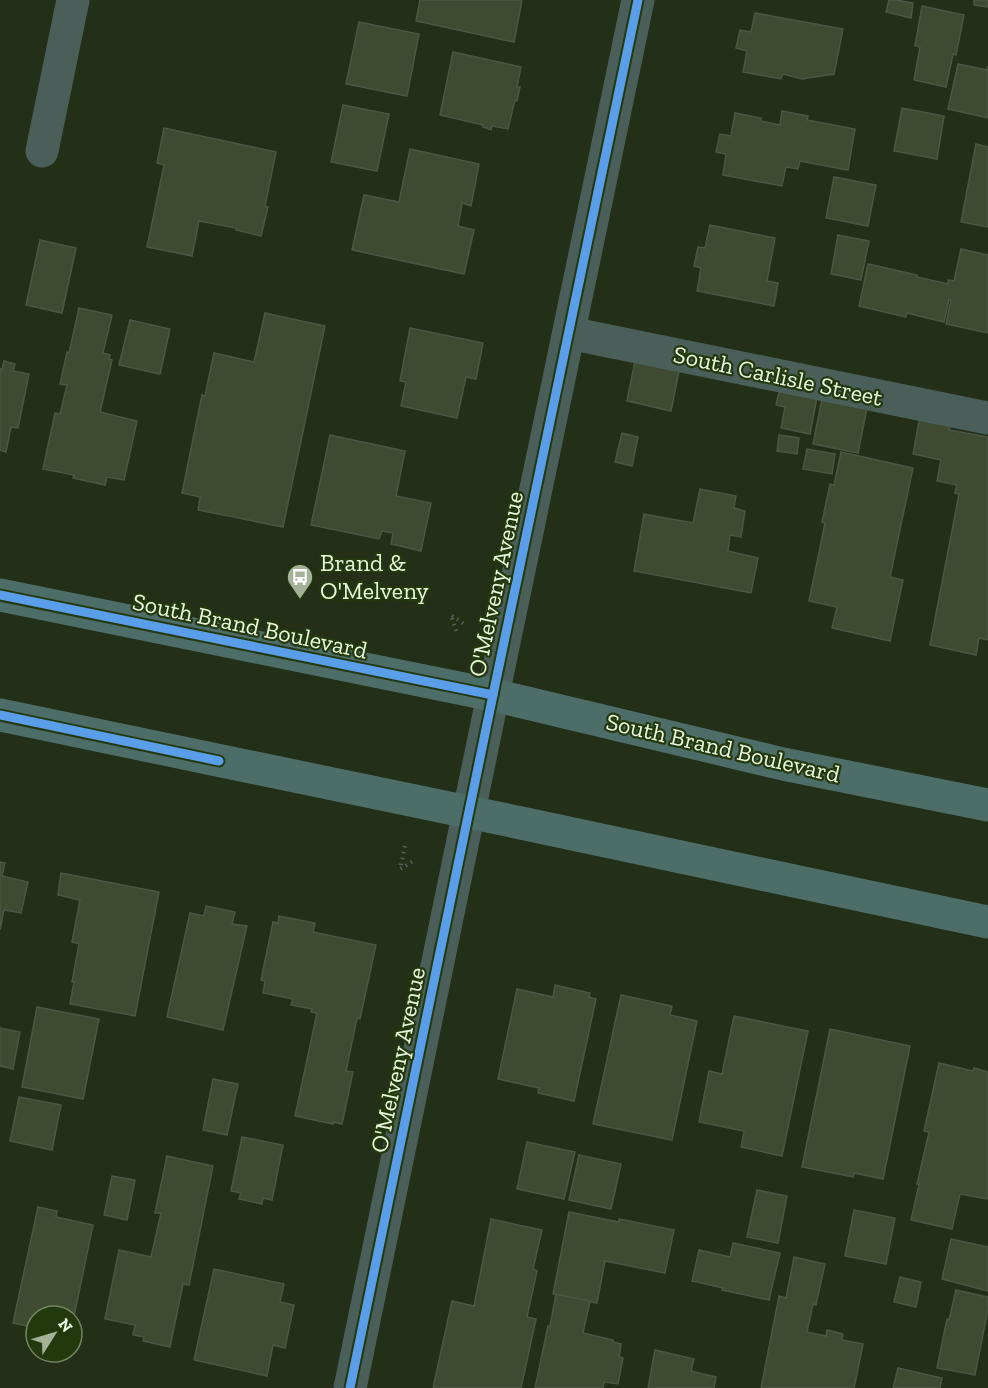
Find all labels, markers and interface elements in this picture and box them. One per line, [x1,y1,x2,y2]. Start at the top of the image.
street label: South Carlisle Street [671,339,885,412]
street label: O'Melveny Avenue [462,489,529,679]
place label: Brand & O'Melveny [320,548,429,605]
bus stop icon: Brand & O'Melveny [285,562,315,600]
street label: South Brand Boulevard [130,586,370,665]
street label: South Brand Boulevard [603,706,843,789]
street label: O'Melveny Avenue [364,965,431,1155]
north arrow [24,1304,84,1364]
text: N [54,1315,77,1336]

